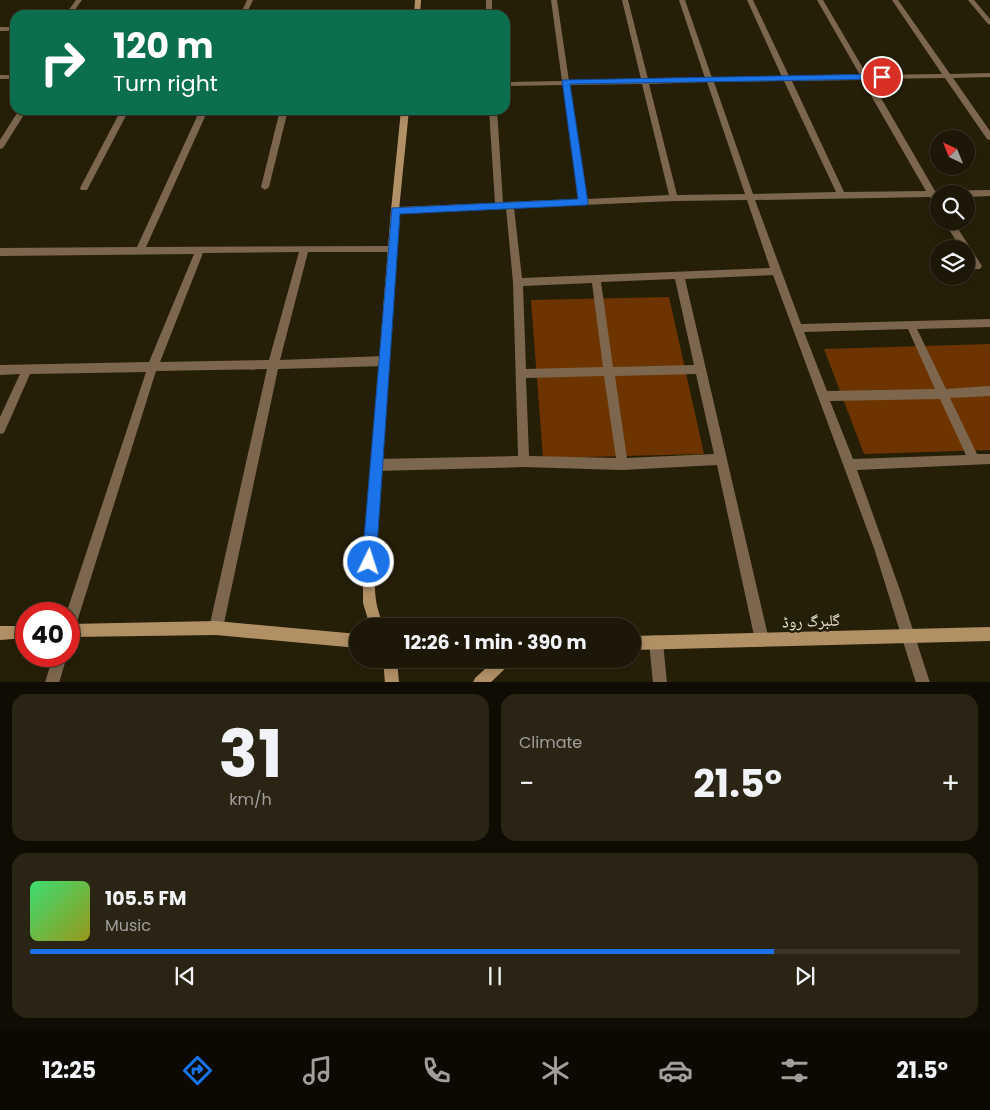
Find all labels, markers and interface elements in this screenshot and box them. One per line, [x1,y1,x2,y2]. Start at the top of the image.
text: 120 m [113,21,213,70]
icon: right [30,30,95,95]
pin [861,56,903,98]
icon: arrive [868,63,896,91]
text: Turn right [113,68,218,99]
north arrow [930,130,975,175]
map controls [930,130,975,285]
button: search [930,185,975,230]
button: layers [930,240,975,285]
position arrow [342,535,394,587]
speed limit sign: 40 [15,602,80,667]
street label: گلبرگ روڈ [782,608,841,634]
text: 12:26 · 1 min · 390 m [403,629,587,656]
text: 31 [219,709,282,800]
text: Climate [519,731,582,754]
text: 21.5° [693,757,782,810]
text: − [519,764,534,803]
text: + [941,764,960,803]
text: km/h [229,788,272,811]
text: 105.5 FM [105,885,186,912]
text: Music [105,914,151,937]
icon: previous [171,962,199,990]
icon: pause [481,962,509,990]
icon: next [791,962,819,990]
icon: directions [180,1053,215,1088]
icon: music [300,1053,335,1088]
icon: phone [419,1053,454,1088]
icon: climate [538,1053,573,1088]
icon: car [658,1053,693,1088]
icon: filters [777,1053,812,1088]
text: 12:25 [42,1055,96,1086]
text: 21.5° [896,1055,948,1086]

